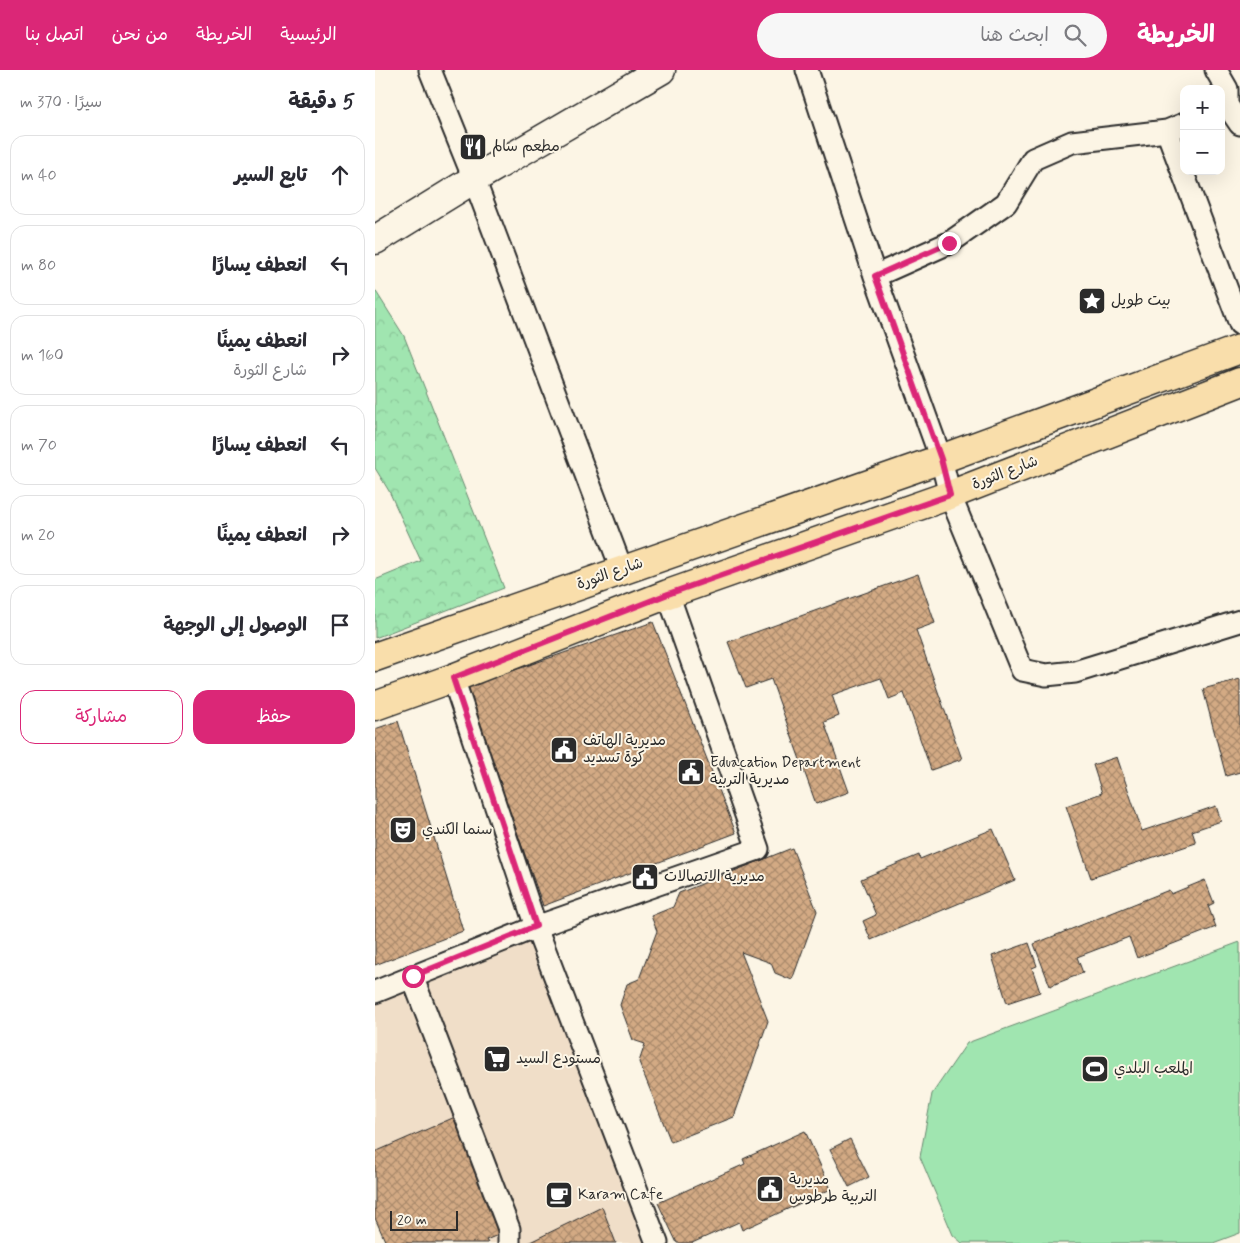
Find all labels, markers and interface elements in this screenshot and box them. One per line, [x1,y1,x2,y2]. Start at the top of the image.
search box [757,13,1107,58]
text: الخريطة [1137,20,1215,51]
icon: search [1061,21,1089,49]
text: اتصل بنا [25,23,84,47]
text: من نحن [112,23,168,47]
text: الخريطة [196,23,252,47]
text: الرئيسية [280,23,337,47]
text: ابحث هنا [980,23,1049,48]
map controls [1180,85,1225,175]
button: + [1180,85,1225,130]
text: 5 دقيقة [288,88,355,116]
text: سيرًا · 370 m [20,92,102,113]
button: − [1180,130,1225,175]
restaurant icon: مطعم سالم [458,132,488,162]
place label: مطعم سالم [492,137,560,158]
icon: ahead [326,161,354,189]
text: تابع السير [234,163,307,188]
text: 40 m [21,165,57,186]
route end [938,232,961,255]
icon: left [326,251,354,279]
text: انعطف يسارًا [212,253,307,278]
text: 80 m [21,255,56,276]
place icon: بيت طويل [1077,286,1107,316]
place label: بيت طويل [1111,291,1171,311]
text: انعطف يمينًا [217,329,307,354]
icon: right [326,341,354,369]
text: 160 m [21,345,64,366]
text: شارع الثورة [233,360,307,381]
icon: left [326,431,354,459]
text: انعطف يسارًا [212,433,307,458]
text: 70 m [21,435,57,456]
street label: شارع الثورة [969,451,1041,495]
icon: right [326,521,354,549]
text: انعطف يمينًا [217,523,307,548]
text: 20 m [21,525,55,546]
street label: شارع الثورة [574,553,646,595]
icon: arrive [326,611,354,639]
text: الوصول إلى الوجهة [163,613,307,638]
button: مشاركة [20,690,183,744]
button: حفظ [193,690,355,744]
place label: مديرية الهاتف كوة تسديد [583,731,666,768]
public building icon: مديرية الهاتف كوة تسديد [549,735,579,765]
place label: Eduacation Department مديرية التربية [710,753,861,790]
public building icon: Eduacation Department مديرية التربية [676,757,706,787]
theatre icon: سنما الكندي [388,815,418,845]
place label: سنما الكندي [422,820,492,840]
public building icon: مديرية الاتصالات [630,862,660,892]
place label: مديرية الاتصالات [664,867,765,887]
route start [402,965,425,988]
supermarket icon: مستودع السيد [482,1044,512,1074]
place label: مستودع السيد [516,1049,601,1069]
sports icon: الملعب البلدي [1080,1054,1110,1084]
place label: الملعب البلدي [1114,1059,1193,1079]
place label: مديرية التربية طرطوس [789,1170,877,1207]
public building icon: مديرية التربية طرطوس [755,1174,785,1204]
cafe icon: Karam Cafe [544,1180,574,1210]
place label: Karam Cafe [578,1185,663,1205]
scale bar [390,1208,457,1231]
text: 20 m [397,1211,427,1229]

